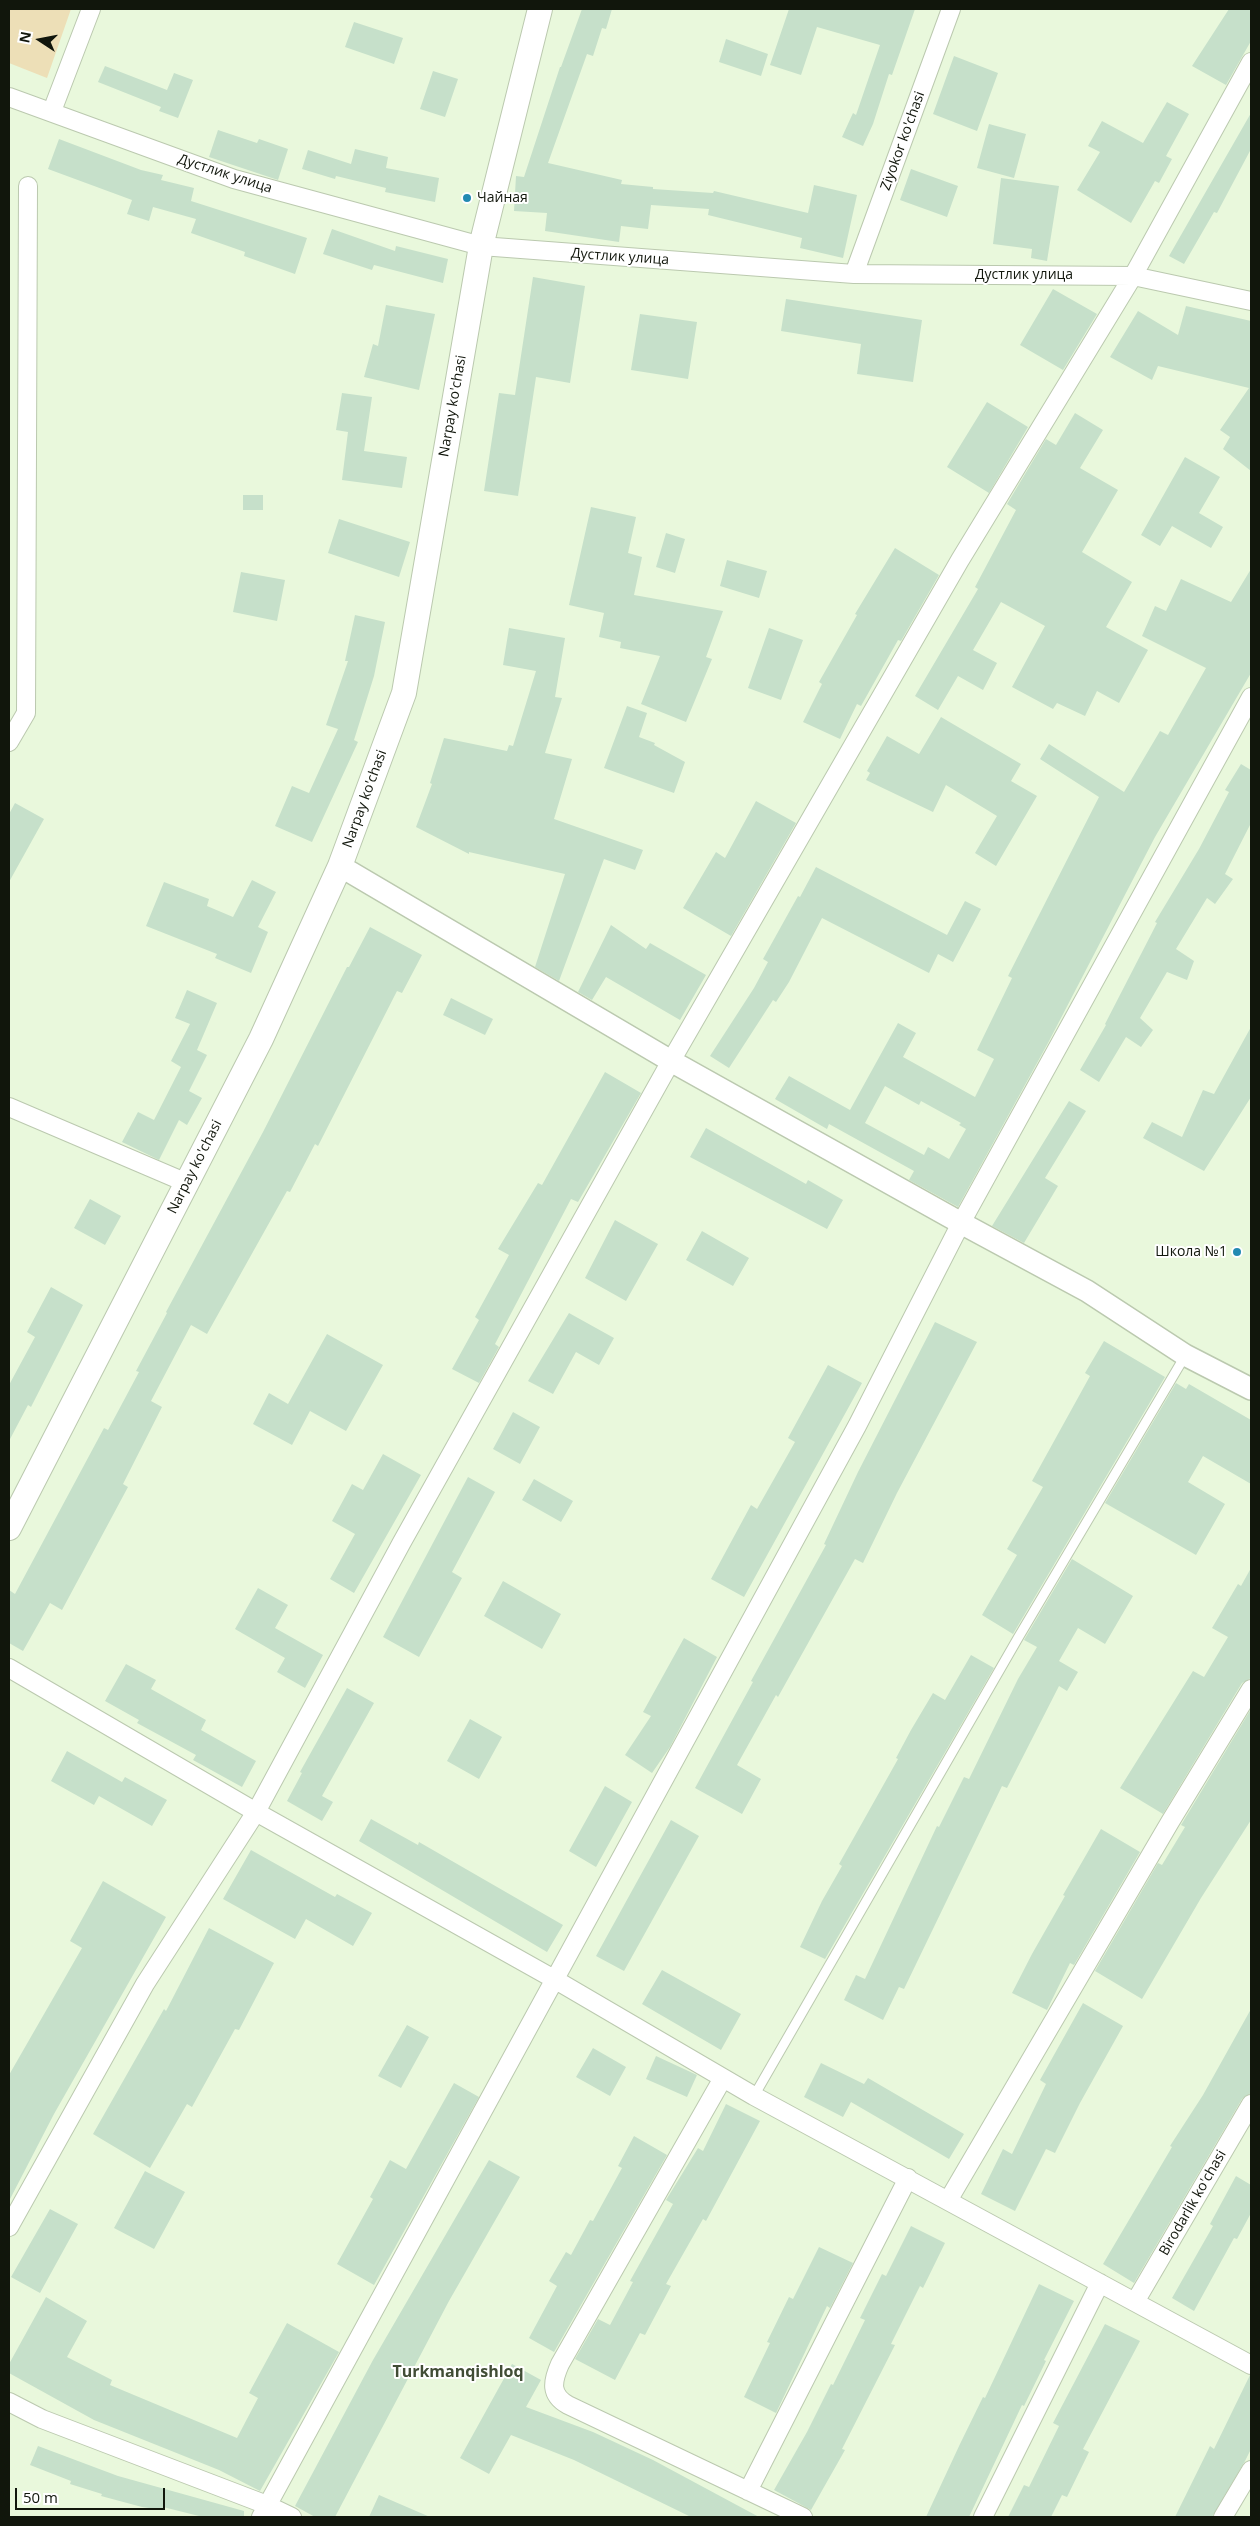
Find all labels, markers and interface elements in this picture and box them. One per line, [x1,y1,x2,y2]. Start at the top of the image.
north arrow [15,15,65,65]
text: N [14,30,35,44]
street label: Ziyokor ko'chasi [877,89,929,193]
street label: Дустлик улица [176,151,274,197]
place label: Чайная [477,190,528,206]
marker: Чайная [461,192,473,204]
street label: Дустлик улица [570,245,670,269]
street label: Дустлик улица [975,267,1073,283]
street label: Narpay ko'chasi [436,354,470,458]
street label: Narpay ko'chasi [339,748,391,850]
street label: Narpay ko'chasi [164,1117,226,1217]
place label: Школа №1 [1155,1244,1227,1260]
marker: Школа №1 [1231,1246,1243,1258]
street label: Birodarlik ko'chasi [1156,2147,1230,2259]
district label: Turkmanqishloq [392,2362,524,2382]
scale bar [18,2478,168,2510]
text: 50 m [23,2487,58,2507]

